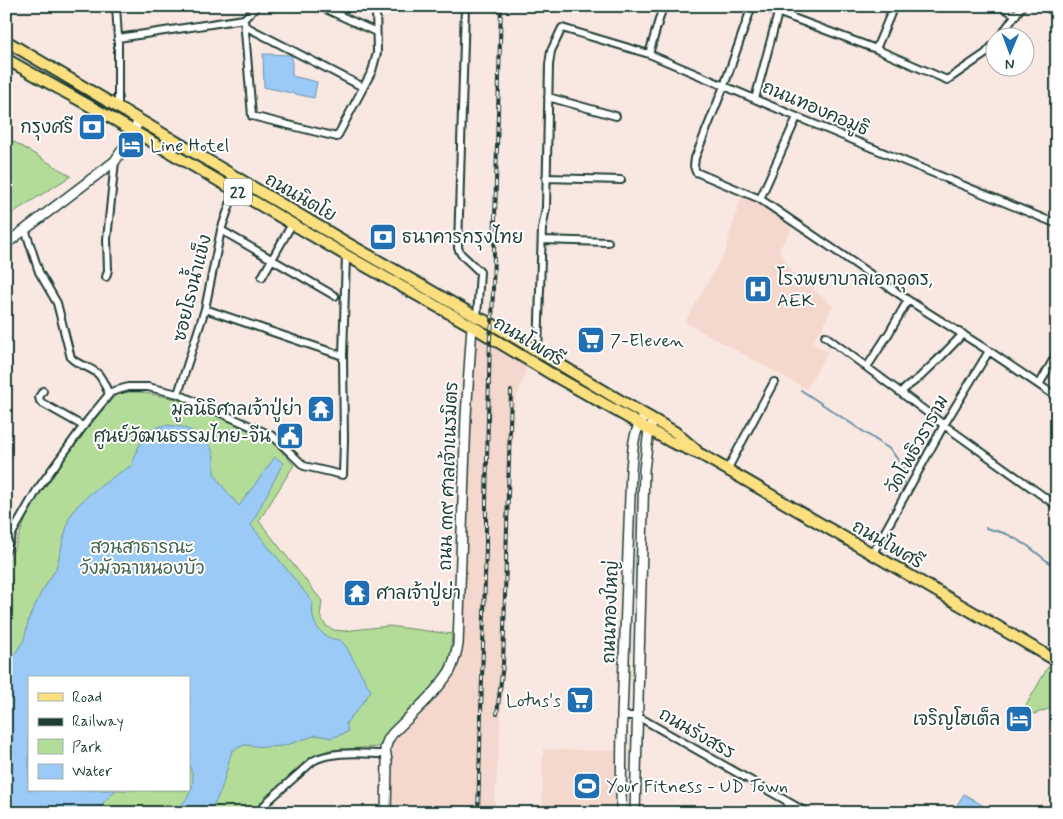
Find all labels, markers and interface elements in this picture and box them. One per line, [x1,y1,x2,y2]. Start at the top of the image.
north arrow [986,28,1036,78]
text: N [1005,55,1015,73]
street label: ถนนทองคอมูธิ [758,76,873,143]
bank icon: กรุงศรี [77,112,107,142]
place label: กรุงศรี [20,115,73,141]
hotel icon: Line Hotel [116,130,146,160]
place label: Line Hotel [150,134,229,158]
street label: ถนนนิตโย [260,166,342,228]
road number: 22 [224,178,252,206]
bank icon: ธนาคารกรุงไทย [368,222,398,252]
place label: ธนาคารกรุงไทย [402,224,523,251]
street label: ซอยโรงน้ำแข็ง [162,231,218,344]
place label: โรงพยาบาลเอกอุดร, AEK [777,266,933,313]
hospital icon: โรงพยาบาลเอกอุดร, AEK [743,274,773,304]
street label: ถนนโพศรี [489,310,569,372]
supermarket icon: 7-Eleven [576,325,606,355]
place label: 7-Eleven [610,329,684,353]
street label: ถนน ๓๙ ศาลเจ้าเนรมิตร [433,381,464,571]
street label: วัดโพธิวราราม [879,390,955,498]
temple icon: มูลนิธิศาลเจ้าปู่ย่า [306,394,336,424]
place label: มูลนิธิศาลเจ้าปู่ย่า [171,397,302,423]
public building icon: ศูนย์วัฒนธรรมไทย-จีน [275,421,305,451]
place label: ศูนย์วัฒนธรรมไทย-จีน [94,423,271,450]
street label: ถนนโพศรี [848,513,928,575]
park label: สวนสาธารณะ วังมัจฉาหนองบัว [80,536,204,581]
street label: ถนนทองใหญ่ [595,560,625,664]
temple icon: ศาลเจ้าปู่ย่า [342,578,372,608]
place label: ศาลเจ้าปู่ย่า [376,581,461,607]
legend [28,676,190,792]
supermarket icon: Lotus's [565,685,595,715]
text: Road [72,688,102,708]
place label: Lotus's [506,689,561,713]
street label: ถนนรังสรร [654,702,739,765]
hotel icon: เจริญโฮเต็ล [1004,704,1034,734]
place label: เจริญโฮเต็ล [913,706,1000,732]
text: Railway [72,712,124,732]
text: Park [72,738,102,758]
text: Water [72,762,112,782]
sports icon: Your Fitness - UD Town [572,771,602,801]
place label: Your Fitness - UD Town [606,775,788,799]

